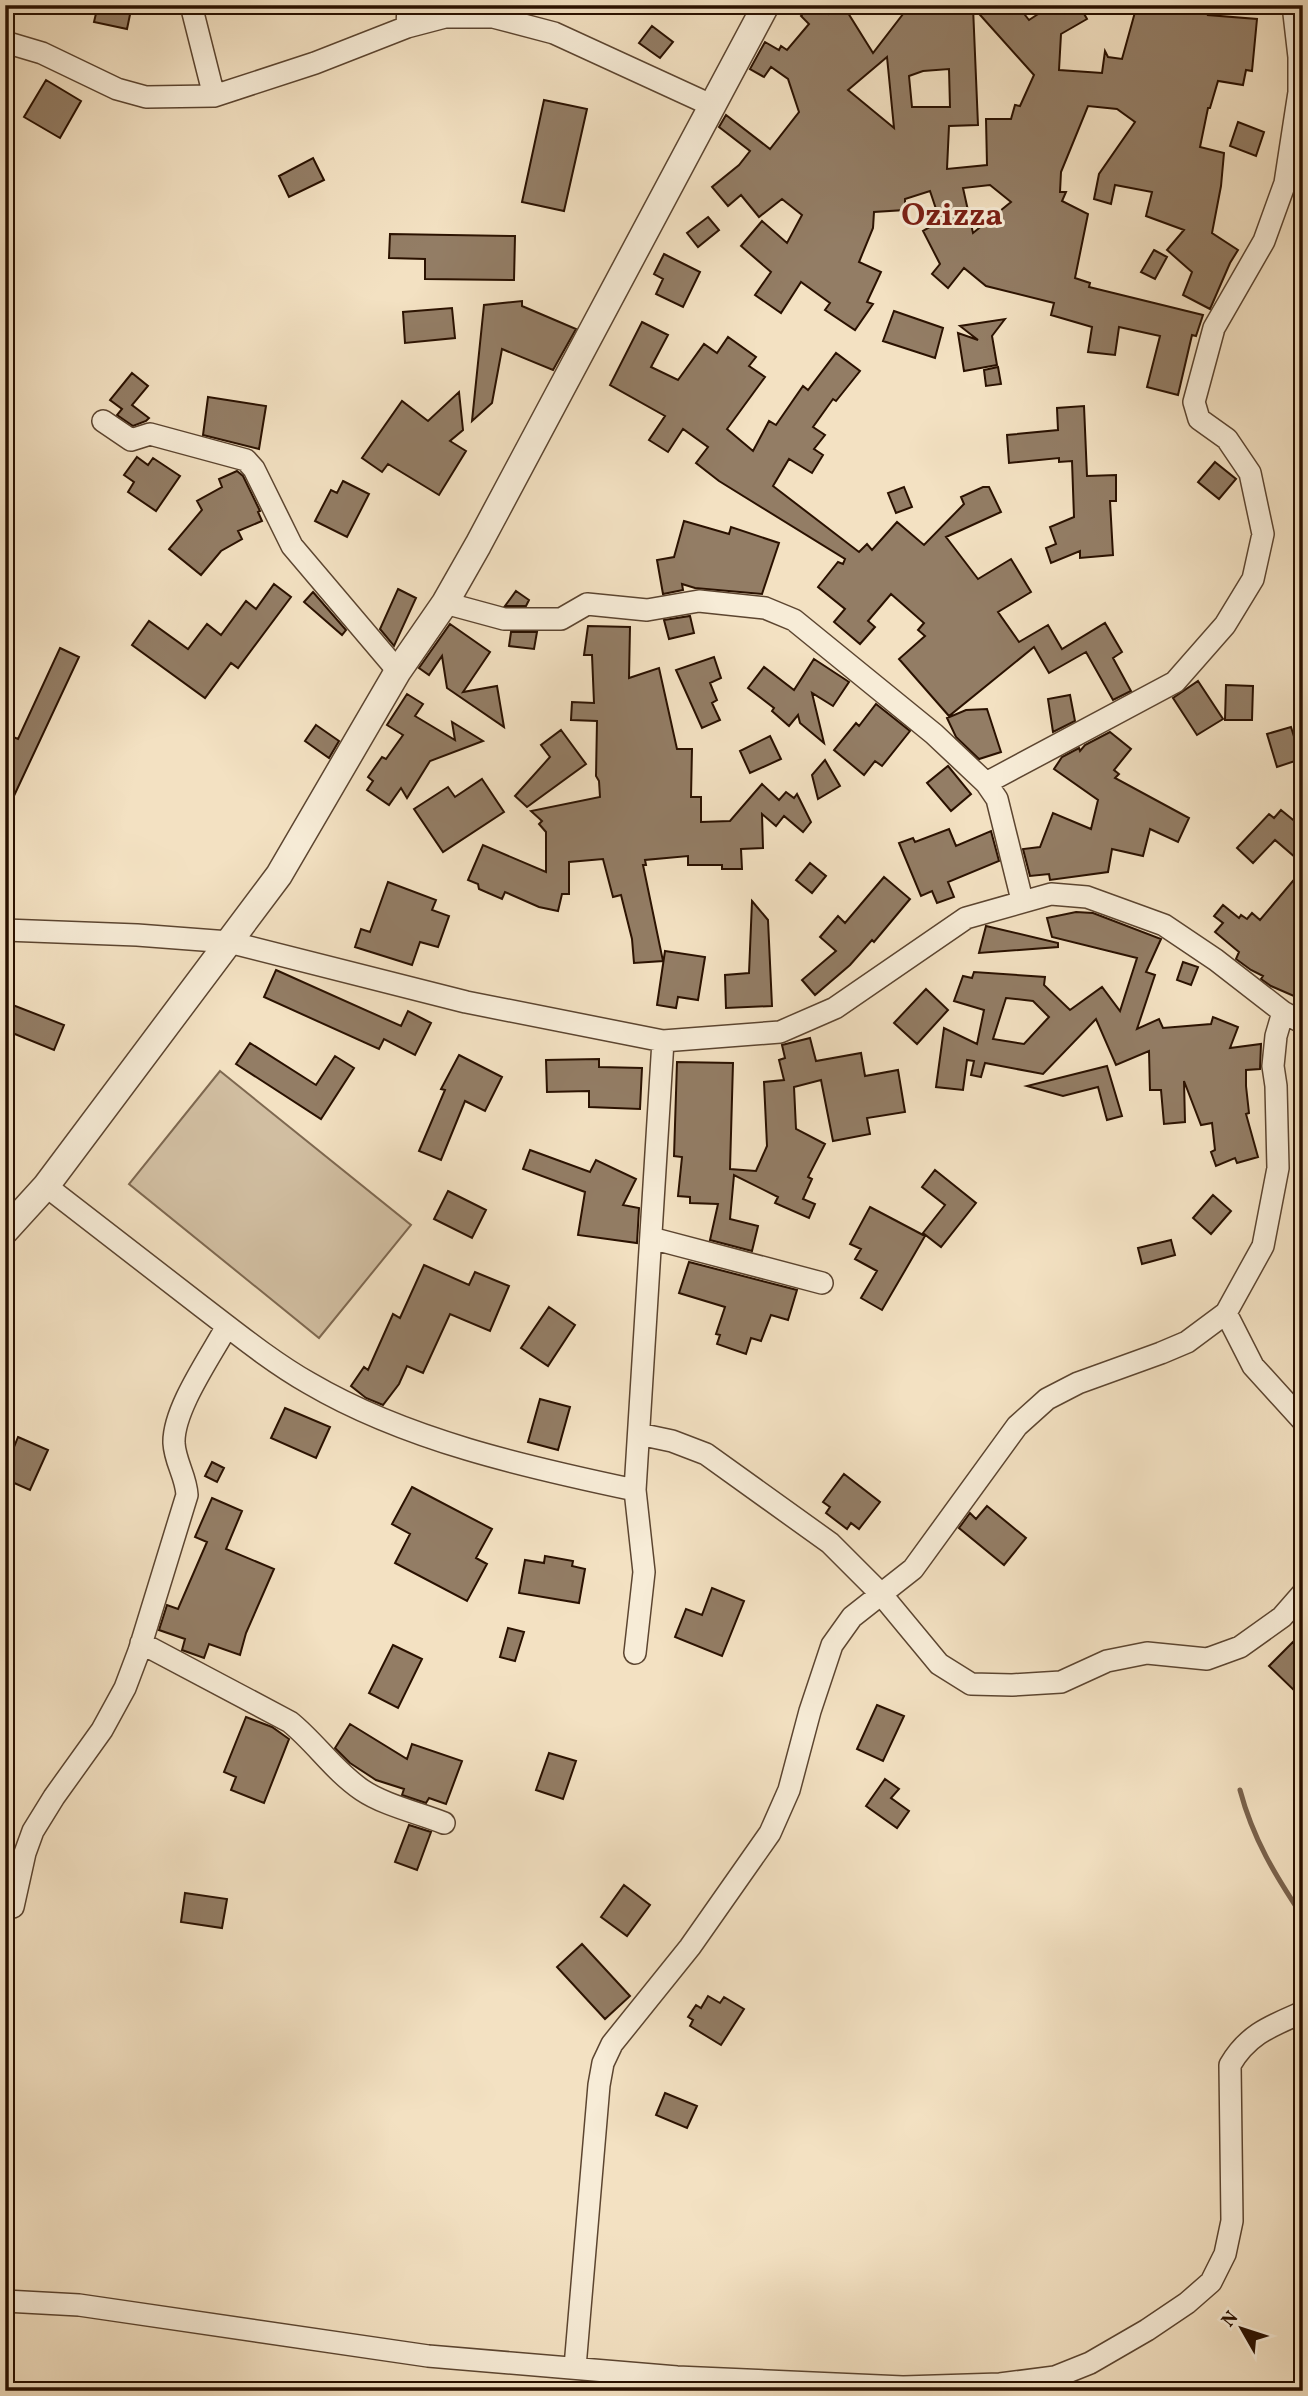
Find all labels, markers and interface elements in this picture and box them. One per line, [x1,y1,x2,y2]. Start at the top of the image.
district label: Ozizza [901,195,1003,239]
north arrow [1206,2294,1276,2364]
text: N [1216,2306,1245,2333]

